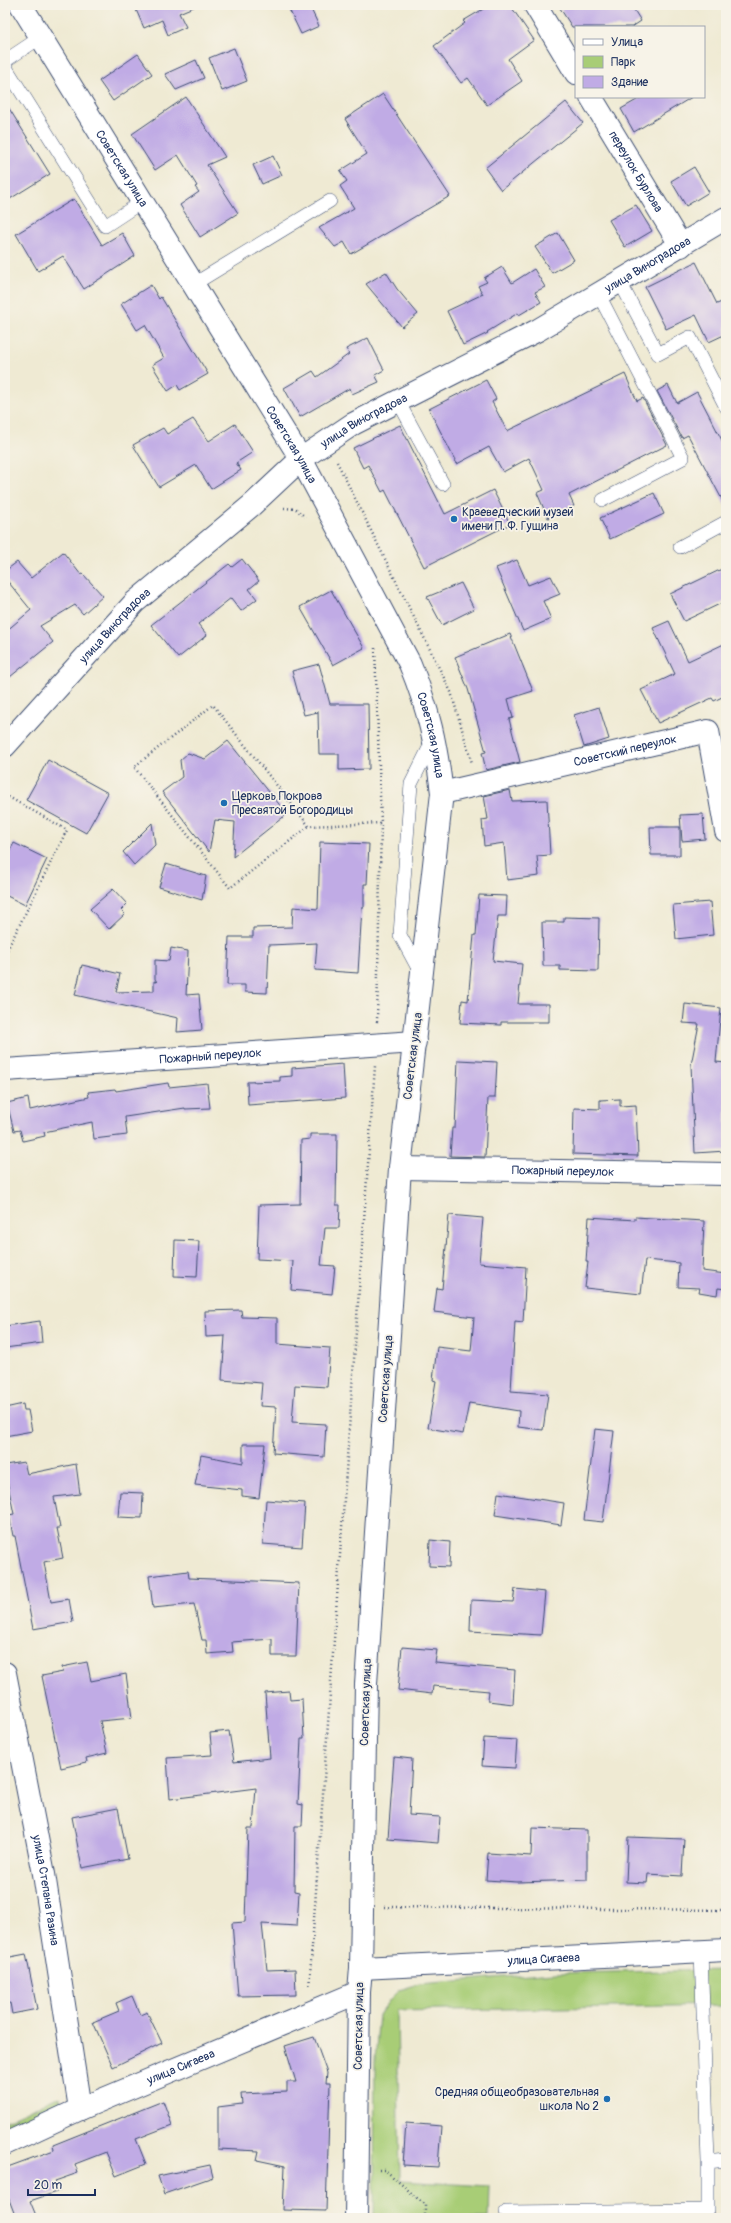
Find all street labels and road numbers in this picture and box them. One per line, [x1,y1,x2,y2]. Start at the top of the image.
street label: Советская улица [92,127,151,210]
street label: переулок Бурлова [606,128,667,215]
street label: улица Виноградова [601,233,694,297]
street label: улица Виноградова [317,390,410,452]
street label: Советская улица [262,403,320,486]
street label: улица Виноградова [75,585,154,667]
street label: Советская улица [414,690,448,779]
street label: Советский переулок [572,731,678,770]
street label: Советская улица [400,1011,426,1100]
street label: Пожарный переулок [159,1045,262,1067]
street label: Пожарный переулок [512,1163,614,1179]
street label: Советская улица [375,1334,397,1423]
street label: Советская улица [357,1658,375,1746]
street label: улица Степана Разина [29,1833,62,1947]
street label: улица Сигаева [506,1950,581,1968]
street label: Советская улица [351,1982,367,2070]
street label: улица Сигаева [144,2046,217,2088]

